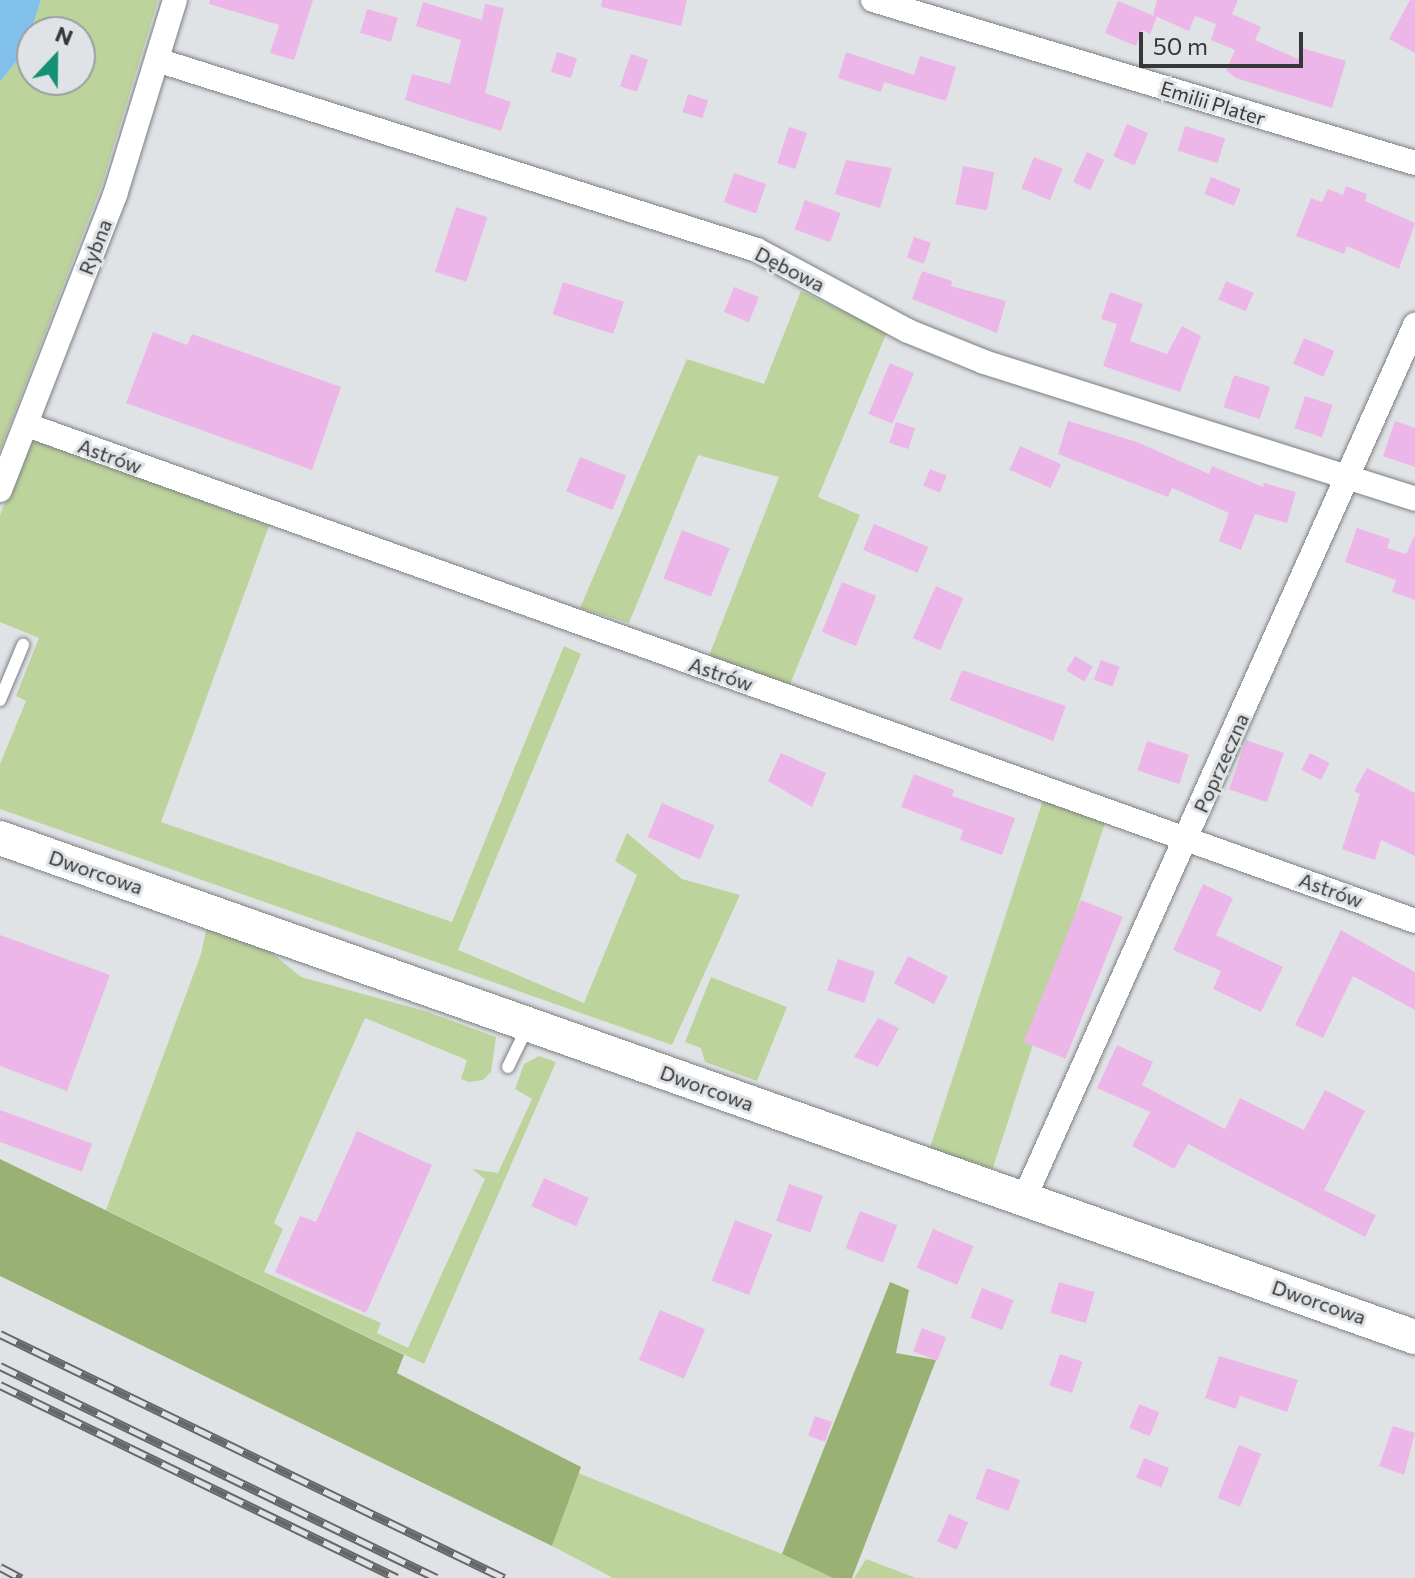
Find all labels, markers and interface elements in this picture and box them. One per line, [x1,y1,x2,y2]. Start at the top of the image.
north arrow [16,16,96,96]
scale bar [1143,16,1307,66]
text: N [52,20,77,51]
text: 50 m [1153,31,1208,60]
street label: Emilii Plater [1158,76,1268,130]
street label: Rybna [74,216,116,278]
street label: Dębowa [751,241,829,297]
street label: Astrów [75,433,145,479]
street label: Astrów [686,652,756,696]
street label: Poprzeczna [1188,710,1254,816]
street label: Dworcowa [46,845,146,899]
street label: Astrów [1296,867,1366,913]
street label: Dworcowa [657,1060,757,1116]
street label: Dworcowa [1269,1275,1369,1329]

